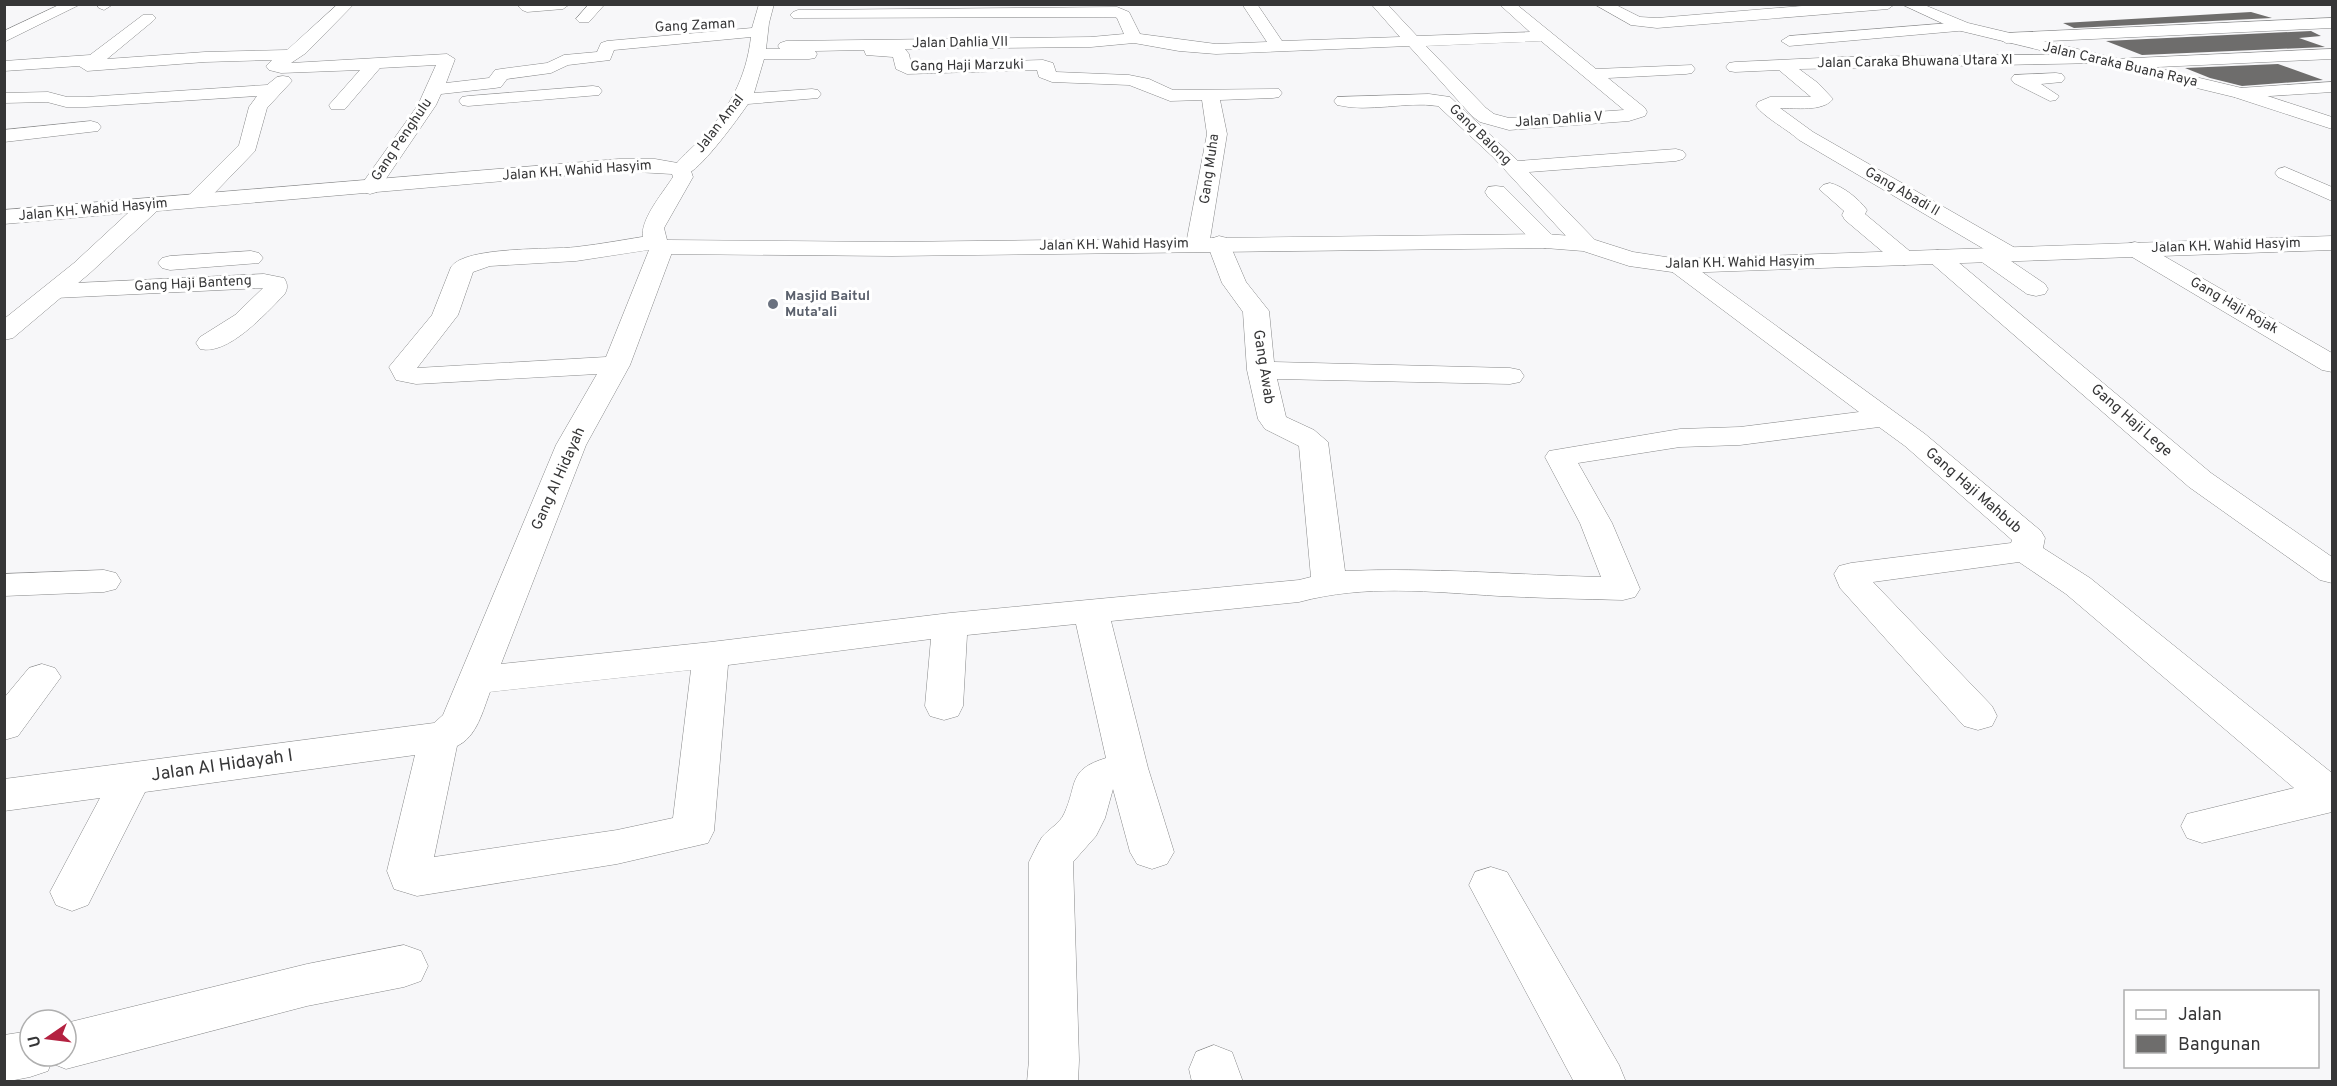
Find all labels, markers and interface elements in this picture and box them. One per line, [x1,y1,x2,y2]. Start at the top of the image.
street label: Gang Zaman [654,15,736,37]
street label: Jalan Dahlia VII [912,34,1008,52]
street label: Jalan Caraka Buana Raya [2041,39,2199,91]
street label: Jalan Caraka Bhuwana Utara XI [1817,52,2013,72]
street label: Gang Haji Marzuki [910,57,1024,75]
street label: Jalan Amal [692,91,748,157]
street label: Gang Penghulu [368,95,436,185]
street label: Gang Balong [1445,101,1515,169]
street label: Jalan Dahlia V [1514,108,1604,132]
street label: Gang Muha [1197,133,1223,205]
street label: Jalan KH. Wahid Hasyim [502,157,652,185]
street label: Gang Abadi II [1862,164,1942,220]
street label: Jalan KH. Wahid Hasyim [18,195,168,225]
street label: Jalan KH. Wahid Hasyim [1039,235,1189,255]
street label: Jalan KH. Wahid Hasyim [2151,235,2301,257]
street label: Jalan KH. Wahid Hasyim [1665,253,1815,273]
street label: Gang Haji Banteng [134,272,252,296]
street label: Gang Haji Rojak [2187,274,2281,338]
place label: Masjid Baitul Muta'ali [785,288,870,321]
marker: Masjid Baitul Muta'ali [766,297,780,311]
street label: Gang Awab [1248,328,1278,406]
street label: Gang Haji Lege [2086,380,2176,462]
street label: Gang Al Hidayah [528,425,590,533]
street label: Gang Haji Mahbub [1921,444,2025,538]
street label: Jalan Al Hidayah I [149,745,295,787]
legend [2124,990,2319,1068]
text: Jalan [2178,1004,2222,1027]
north arrow [18,1008,78,1068]
text: U [24,1033,46,1049]
text: Bangunan [2178,1034,2261,1057]

